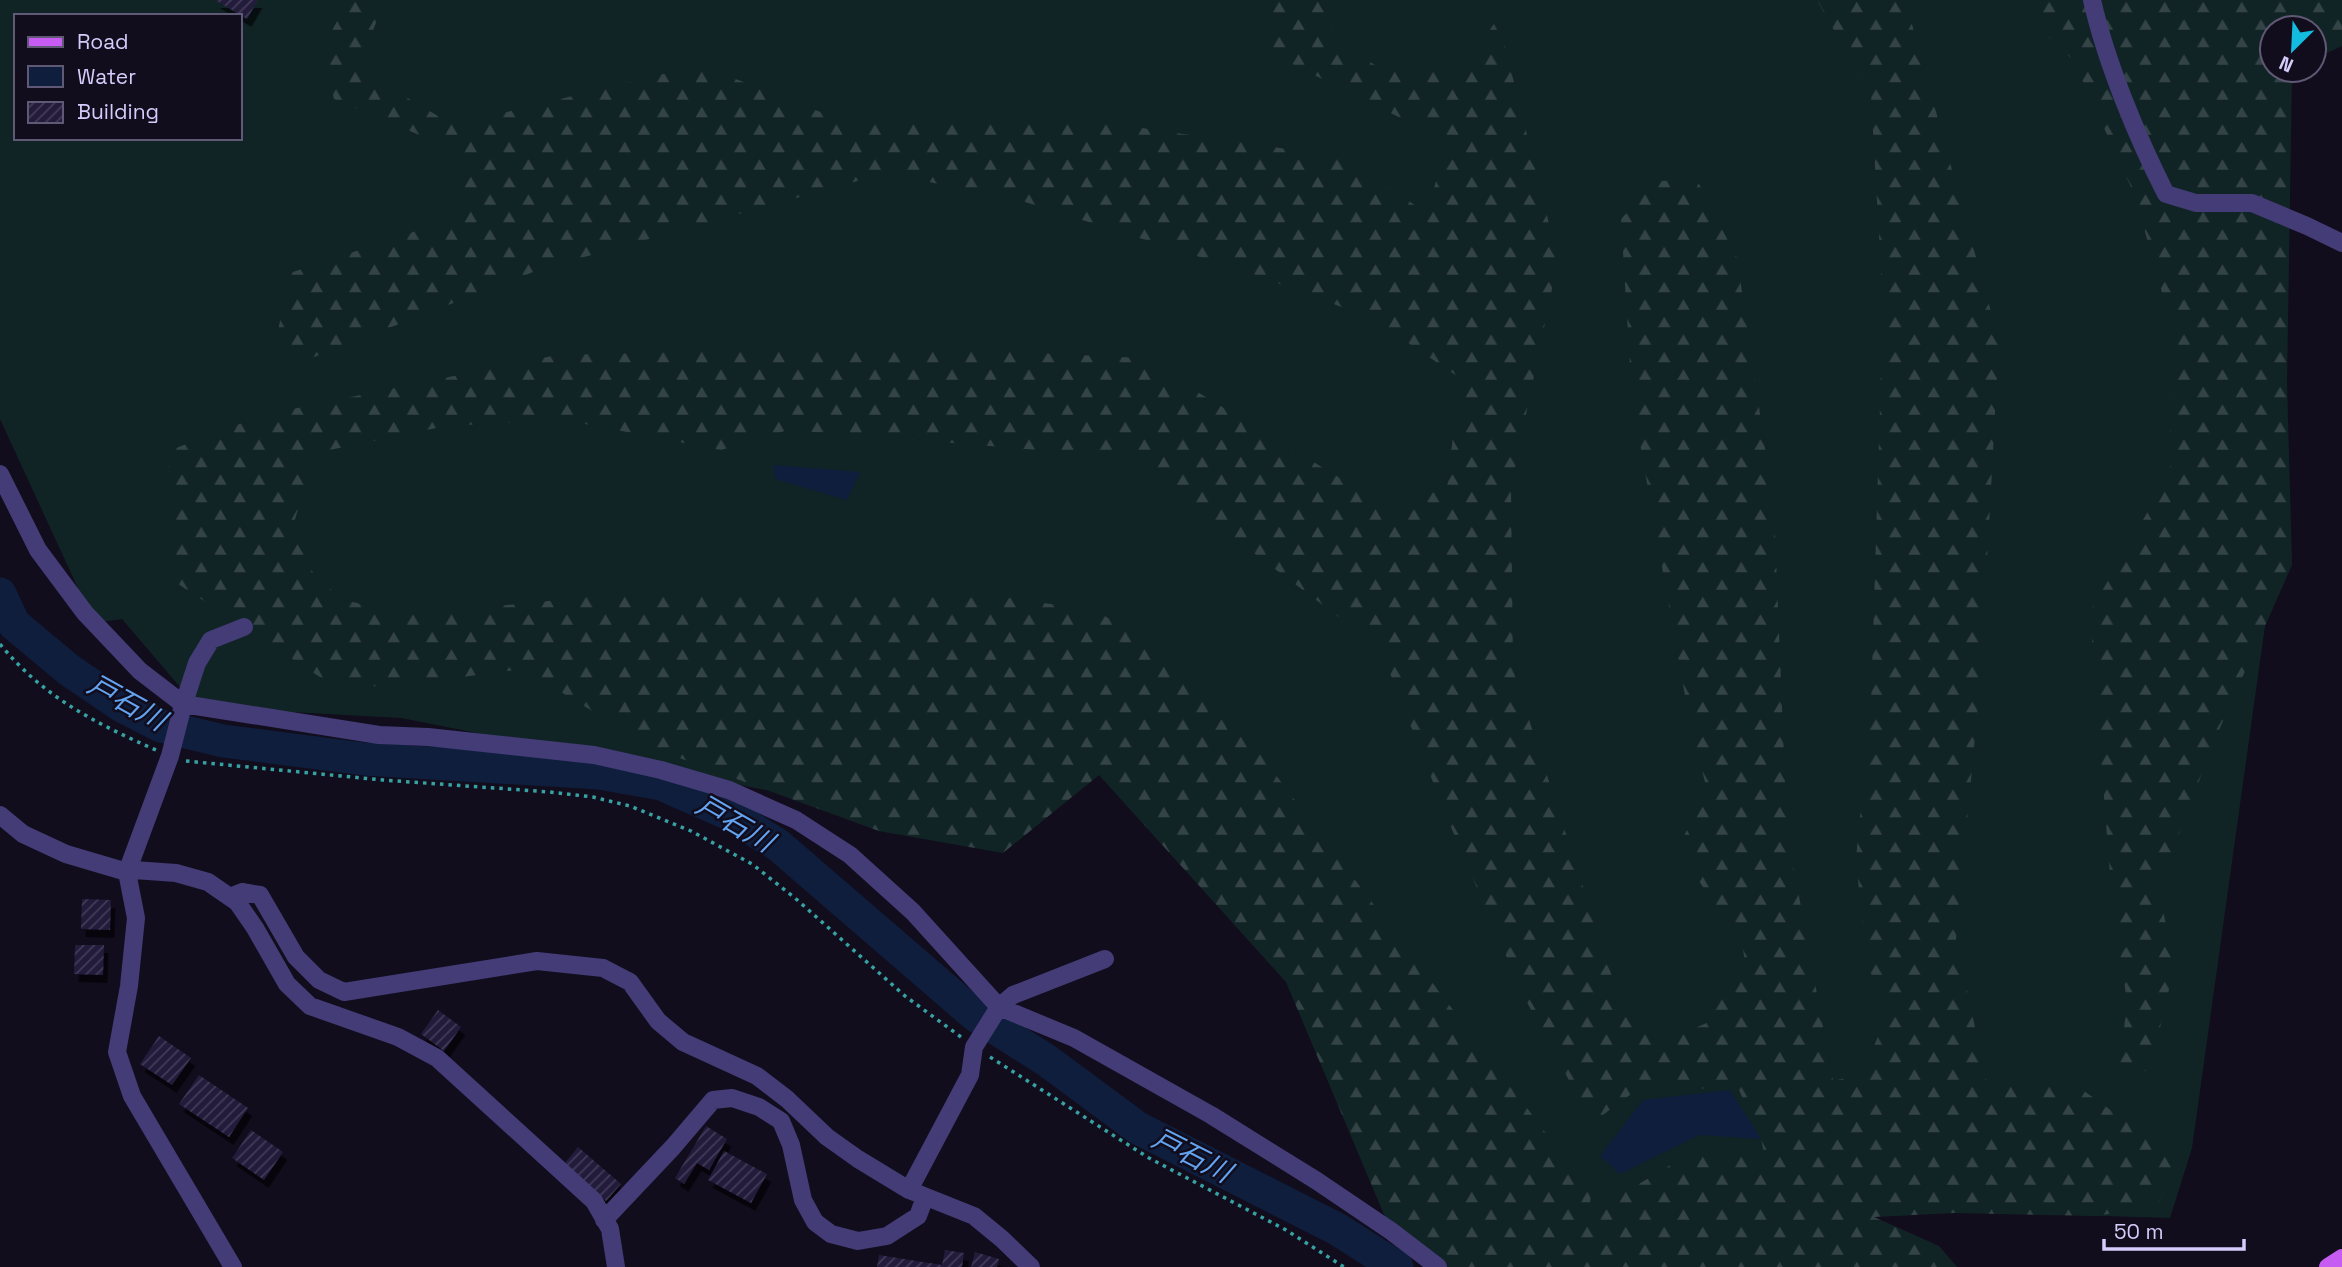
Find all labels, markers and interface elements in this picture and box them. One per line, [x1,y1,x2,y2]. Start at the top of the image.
legend [14,14,242,140]
north arrow [2258,14,2328,84]
text: Road [77,28,129,55]
text: N [2275,50,2297,78]
text: Water [77,63,136,90]
text: Building [77,98,159,125]
water label: 戸石川 [82,666,175,740]
water label: 戸石川 [690,786,783,861]
water label: 戸石川 [1146,1120,1240,1191]
scale bar [2104,1208,2244,1252]
text: 50 m [2114,1218,2164,1245]

